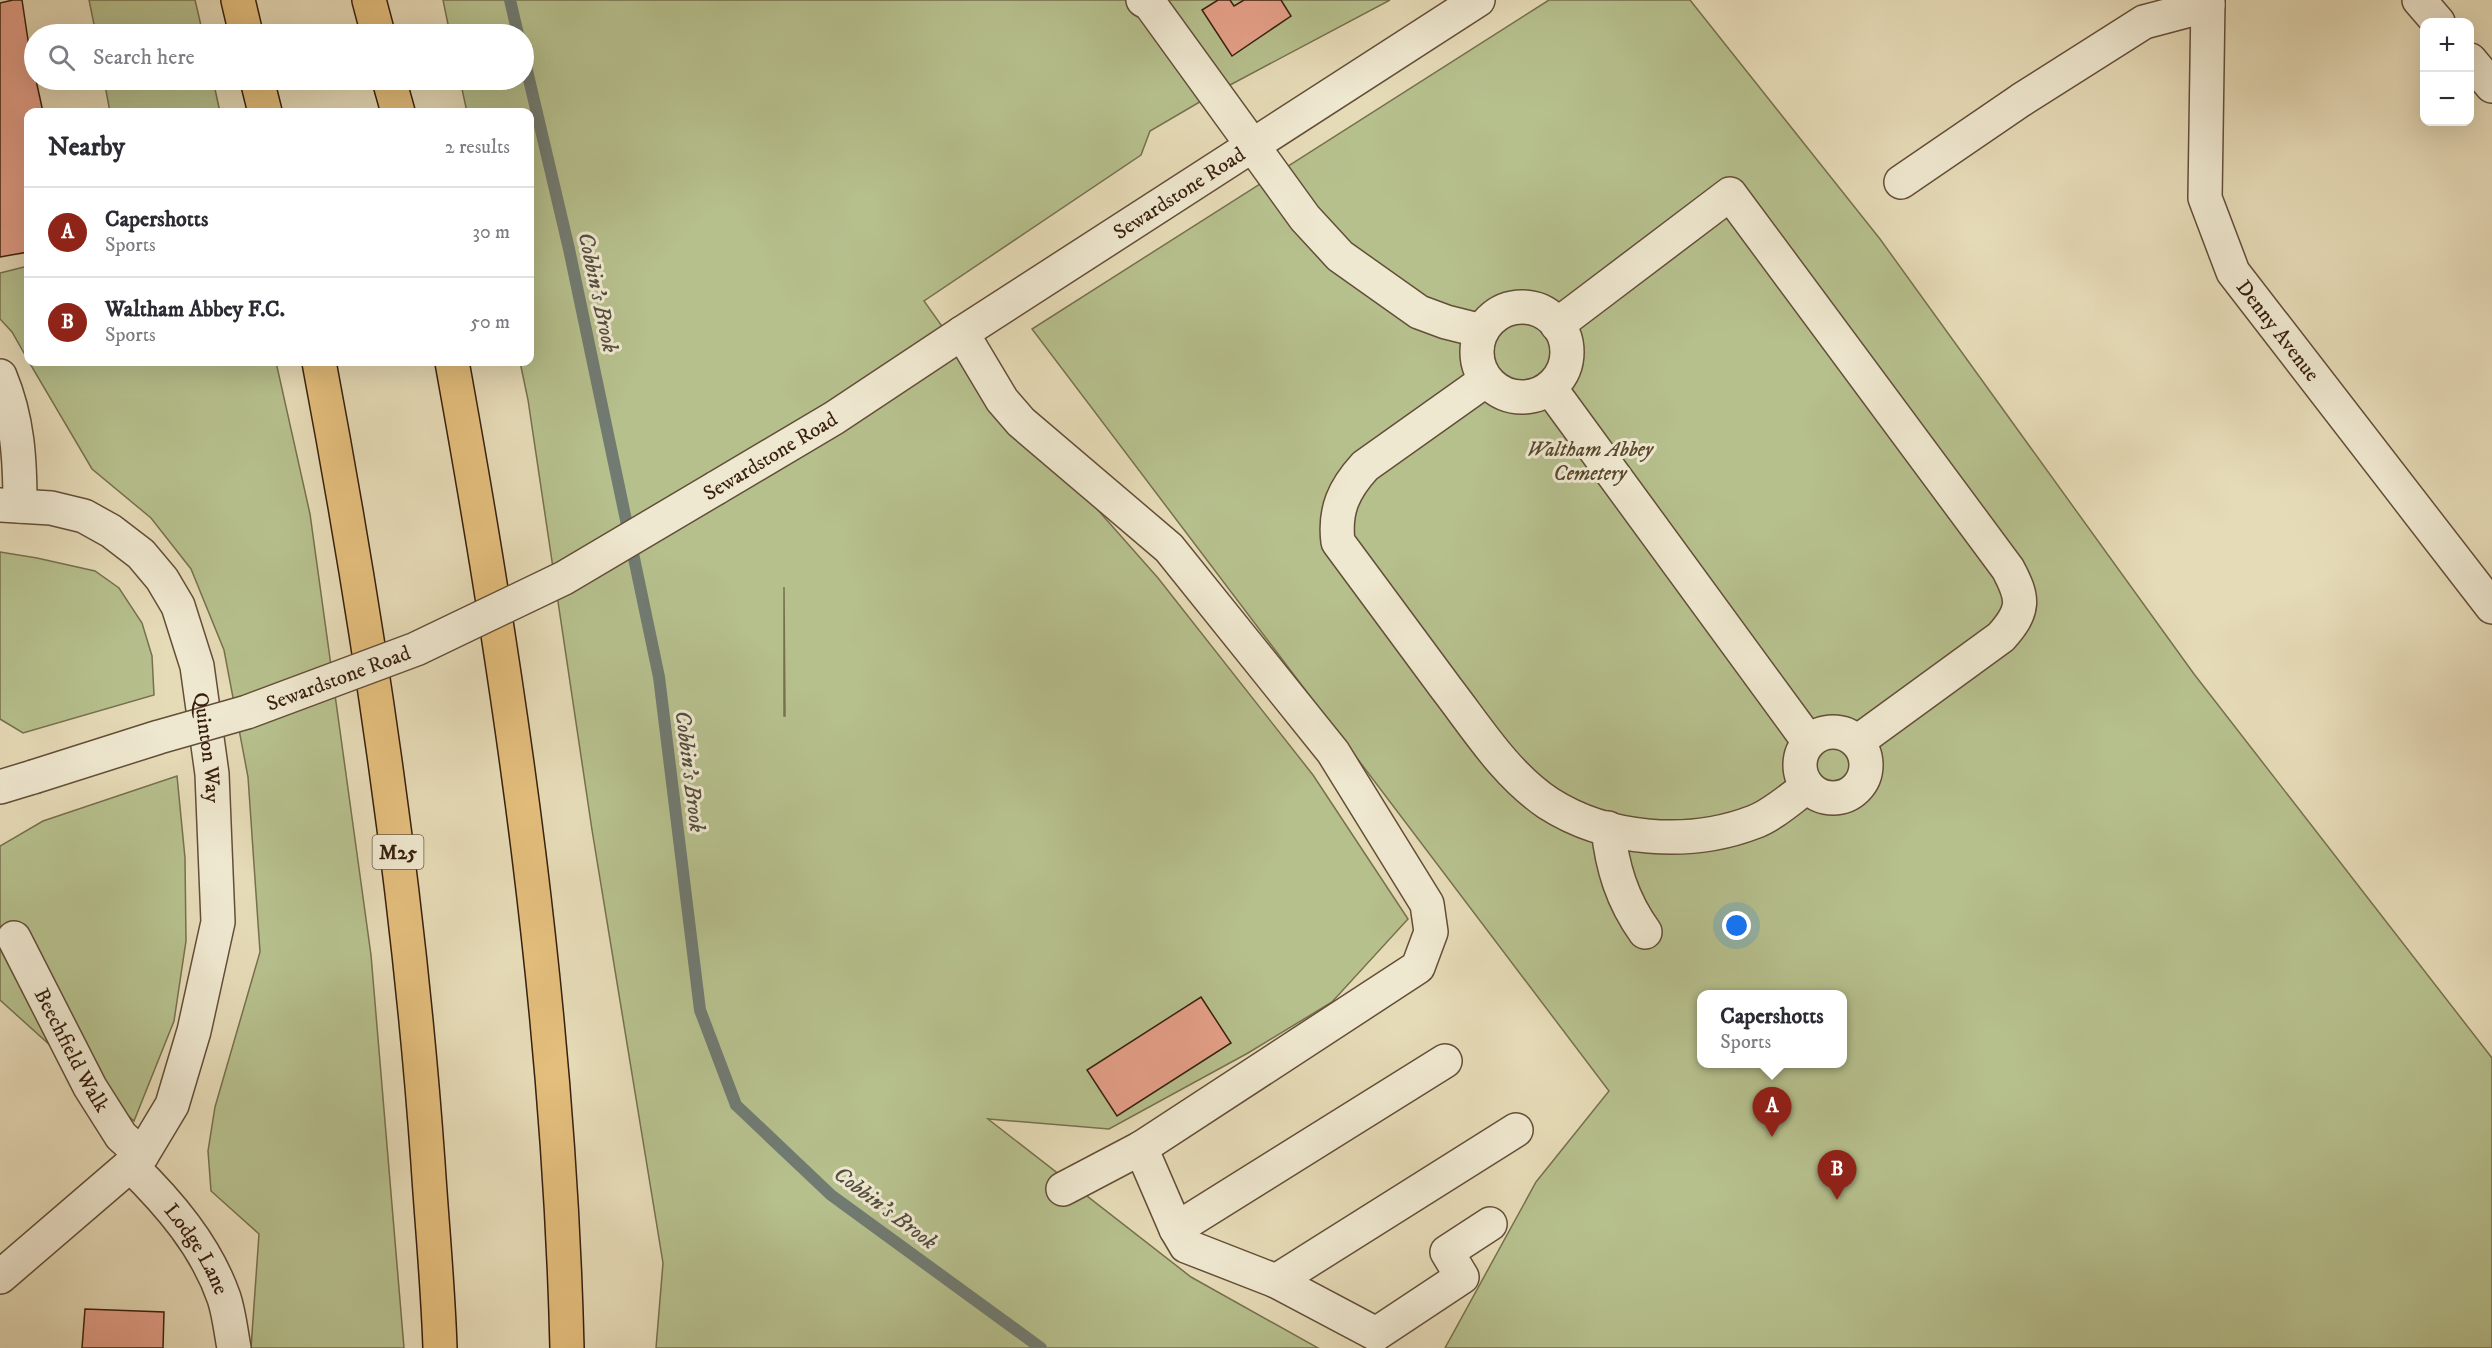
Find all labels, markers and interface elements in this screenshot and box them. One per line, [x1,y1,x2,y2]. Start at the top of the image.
map controls [2420,18,2474,126]
button: + [2420,18,2474,72]
search box [24,24,534,90]
icon: search [45,41,78,74]
text: Search here [93,44,195,71]
button: − [2420,72,2474,126]
text: Nearby [48,131,125,164]
text: 2 results [445,135,510,160]
street label: Sewardstone Road [1109,141,1251,246]
text: Capershotts [105,206,208,233]
text: A [61,220,74,245]
text: 30 m [472,220,510,245]
water label: Cobbin's Brook [572,230,624,356]
text: Sports [105,233,156,258]
street label: Denny Avenue [2230,275,2325,387]
text: Waltham Abbey F.C. [105,296,285,323]
text: B [61,310,74,335]
text: 50 m [470,310,510,335]
text: Sports [105,323,156,348]
street label: Sewardstone Road [699,406,843,507]
park label: Waltham Abbey Cemetery [1527,437,1655,487]
street label: Sewardstone Road [263,640,415,718]
street label: Quinton Way [187,691,225,804]
water label: Cobbin's Brook [669,709,710,834]
road number: M25 [372,835,424,869]
your location [1722,911,1751,940]
street label: Beechfield Walk [28,984,115,1118]
popup [1697,990,1847,1068]
text: Capershotts [1720,1003,1824,1030]
text: Sports [1720,1030,1771,1055]
pin: A [1752,1088,1792,1137]
pin: B [1818,1150,1856,1200]
water label: Cobbin's Brook [828,1161,943,1256]
street label: Lodge Lane [158,1198,234,1299]

